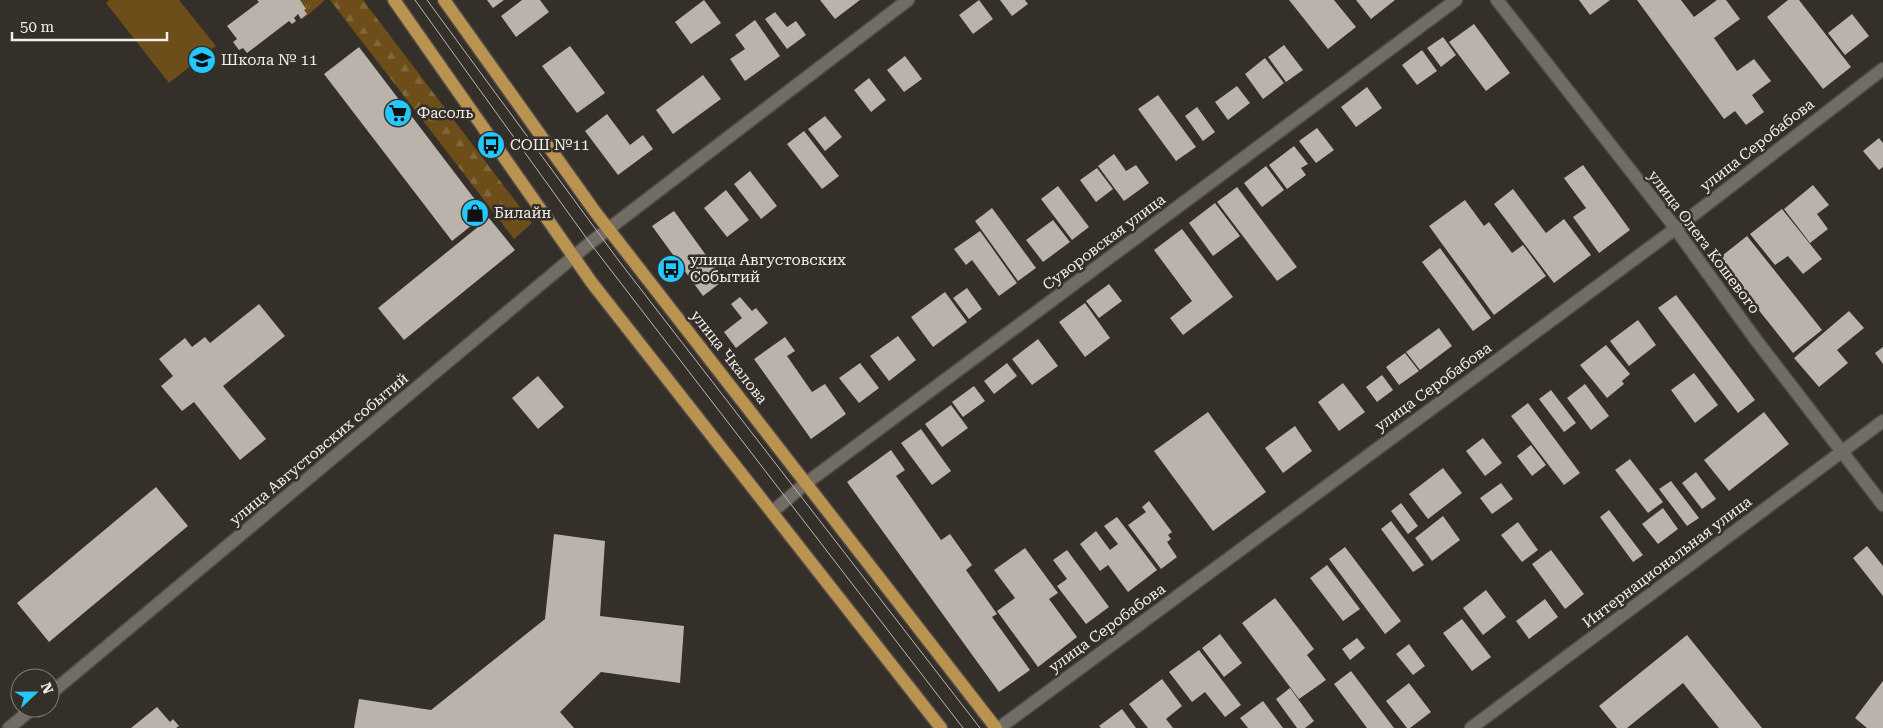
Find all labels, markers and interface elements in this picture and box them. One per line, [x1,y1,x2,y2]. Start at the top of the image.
scale bar [12,10,168,42]
text: 50 m [20,18,55,36]
school or university icon: Школа № 11 [187,45,217,75]
place label: Школа № 11 [221,51,317,69]
street label: улица Серобабова [1696,95,1818,195]
supermarket icon: Фасоль [383,98,413,128]
place label: Фасоль [417,104,473,122]
bus stop icon: СОШ №11 [476,130,506,160]
place label: СОШ №11 [510,136,589,154]
street label: улица Олега Кошевого [1644,167,1764,317]
street label: Суворовская улица [1039,190,1169,294]
shop icon: Билайн [460,198,490,228]
place label: Билайн [494,204,552,222]
place label: улица Августовских Событий [690,251,846,286]
bus stop icon: улица Августовских Событий [656,254,686,284]
street label: улица Чкалова [687,307,771,407]
street label: улица Серобабова [1371,339,1495,435]
street label: улица Августовских событий [226,369,412,529]
street label: Интернациональная улица [1579,492,1755,632]
street label: улица Серобабова [1045,580,1169,676]
north arrow [10,668,60,718]
text: N [38,680,57,696]

